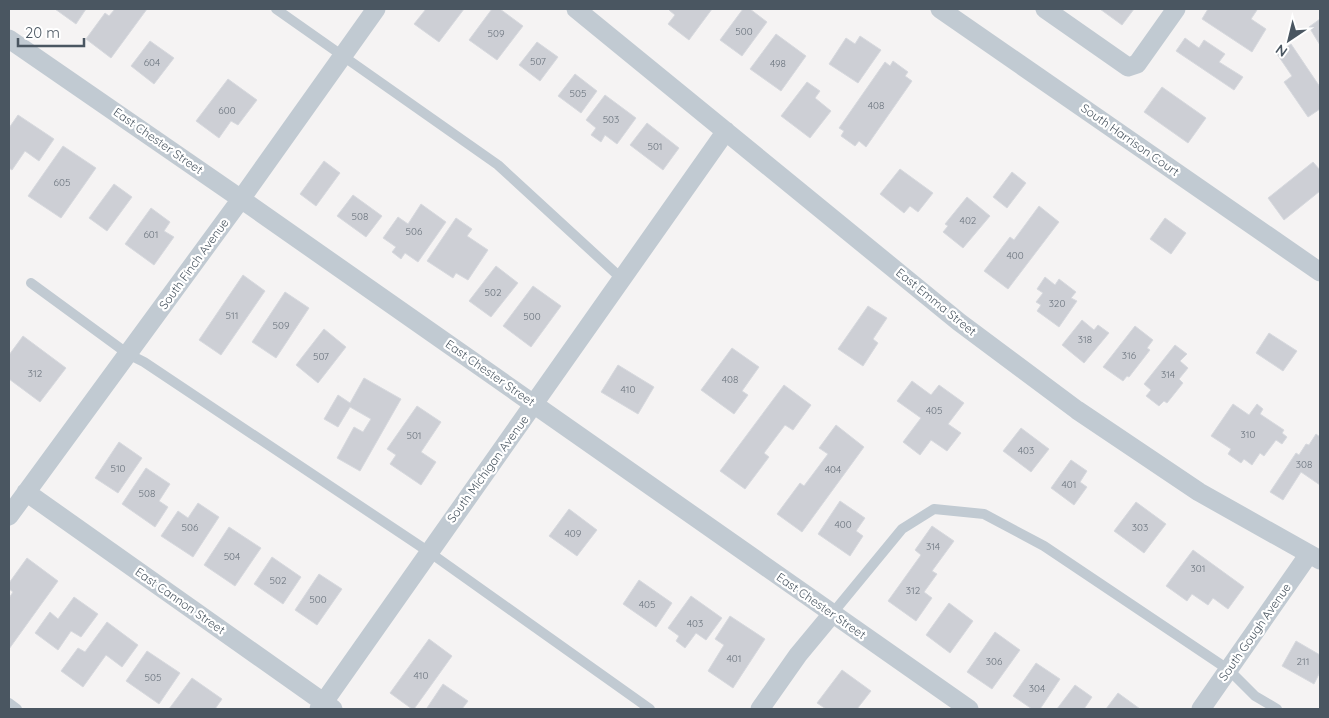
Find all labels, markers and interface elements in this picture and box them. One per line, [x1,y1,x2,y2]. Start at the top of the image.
scale bar [18,15,84,47]
north arrow [1264,15,1314,65]
text: 20 m [25,23,60,42]
house number: 500 [735,25,753,38]
house number: 509 [488,27,505,40]
text: N [1272,40,1291,61]
house number: 507 [530,55,546,68]
house number: 604 [144,56,160,69]
house number: 498 [770,57,786,70]
house number: 505 [570,87,586,100]
house number: 408 [868,99,884,112]
street label: South Harrison Court [1078,100,1182,179]
street label: East Chester Street [111,104,206,177]
house number: 600 [218,104,236,117]
house number: 503 [603,113,619,126]
house number: 501 [647,140,663,153]
house number: 605 [54,176,70,189]
house number: 508 [352,210,368,223]
house number: 402 [960,214,977,227]
street label: South Finch Avenue [156,215,232,312]
house number: 506 [406,225,423,238]
house number: 601 [143,228,159,241]
house number: 400 [1006,249,1024,262]
street label: East Emma Street [893,265,980,339]
house number: 502 [485,286,502,299]
house number: 320 [1049,297,1065,310]
house number: 511 [226,309,238,322]
house number: 500 [523,310,541,323]
house number: 509 [273,319,290,332]
house number: 318 [1078,333,1092,346]
street label: East Chester Street [443,336,538,409]
house number: 316 [1122,349,1137,362]
house number: 507 [313,350,329,363]
house number: 312 [28,367,43,380]
house number: 314 [1161,368,1175,381]
house number: 408 [722,373,738,386]
house number: 410 [621,383,635,396]
house number: 405 [926,404,942,417]
street label: South Michigan Avenue [444,412,532,525]
house number: 310 [1241,428,1255,441]
house number: 501 [406,429,422,442]
house number: 403 [1018,444,1034,457]
house number: 308 [1296,458,1312,471]
house number: 510 [110,462,126,475]
house number: 404 [825,463,841,476]
house number: 401 [1062,478,1076,491]
house number: 508 [139,487,155,500]
house number: 400 [834,518,852,531]
house number: 506 [182,521,199,534]
house number: 303 [1132,521,1148,534]
house number: 409 [565,527,582,540]
house number: 314 [926,540,940,553]
house number: 504 [224,550,240,563]
house number: 301 [1191,562,1205,575]
street label: East Cannon Street [132,564,228,637]
street label: East Chester Street [774,569,869,642]
house number: 502 [270,574,287,587]
street label: South Gough Avenue [1215,580,1294,683]
house number: 312 [906,584,921,597]
house number: 500 [309,593,327,606]
house number: 405 [639,598,655,611]
house number: 403 [687,617,703,630]
house number: 401 [727,652,741,665]
house number: 306 [986,655,1003,668]
house number: 211 [1297,655,1309,668]
house number: 410 [414,669,428,682]
house number: 505 [145,671,161,684]
house number: 304 [1029,682,1045,695]

